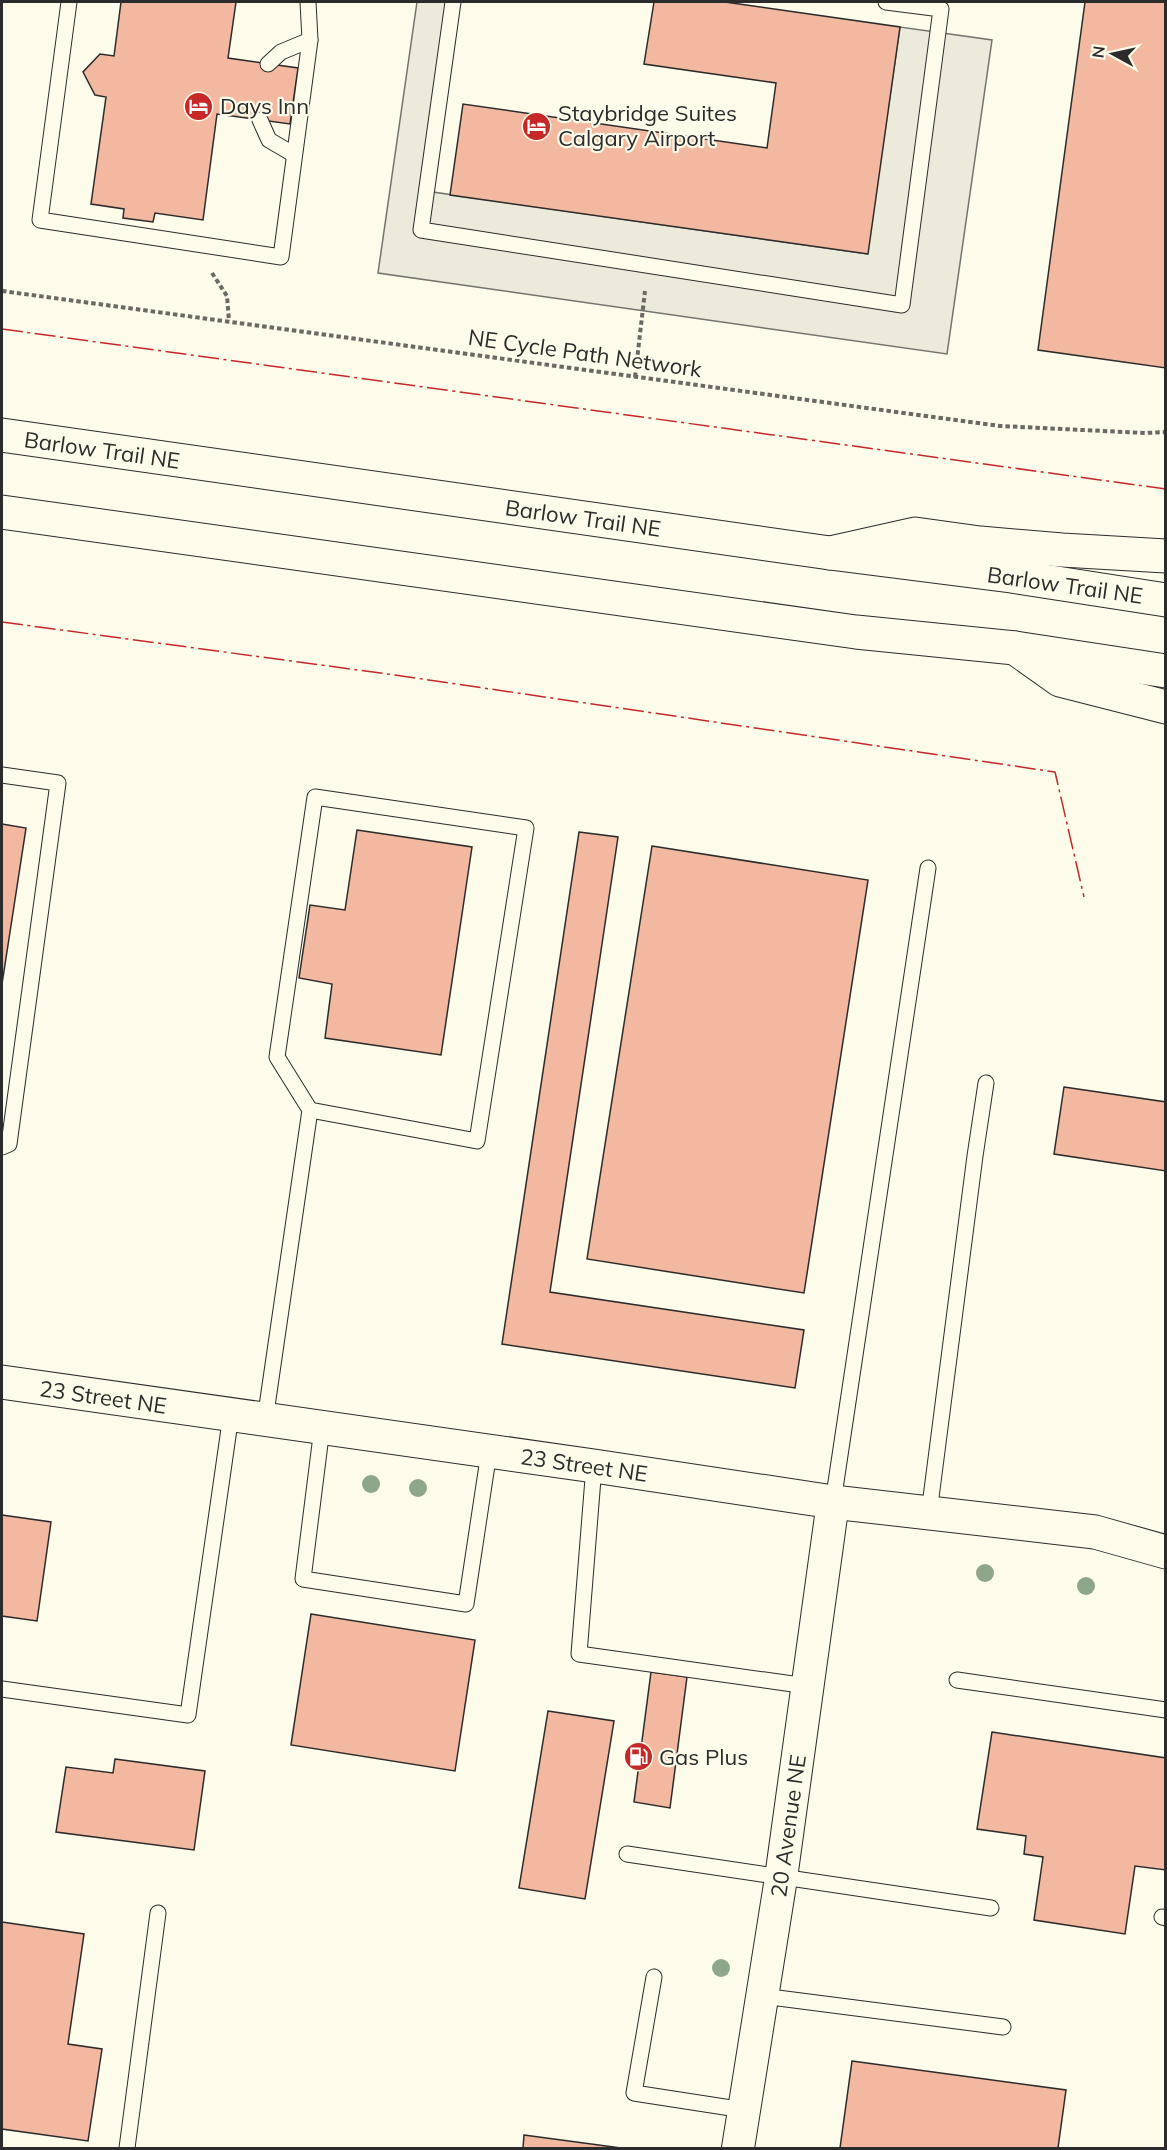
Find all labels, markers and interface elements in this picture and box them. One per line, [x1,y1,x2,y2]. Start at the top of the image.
north arrow [1083,24,1143,84]
text: N [1087,45,1109,59]
hotel icon: Days Inn [183,90,215,122]
place label: Days Inn [220,92,309,120]
place label: Staybridge Suites Calgary Airport [558,99,737,152]
hotel icon: Staybridge Suites Calgary Airport [521,110,553,142]
street label: NE Cycle Path Network [466,323,704,383]
street label: Barlow Trail NE [22,425,182,475]
street label: Barlow Trail NE [503,493,663,543]
street label: Barlow Trail NE [985,560,1145,610]
street label: 23 Street NE [38,1374,168,1420]
street label: 23 Street NE [519,1442,649,1488]
fuel station icon: Gas Plus [622,1741,654,1773]
place label: Gas Plus [659,1743,748,1771]
street label: 20 Avenue NE [764,1753,812,1899]

